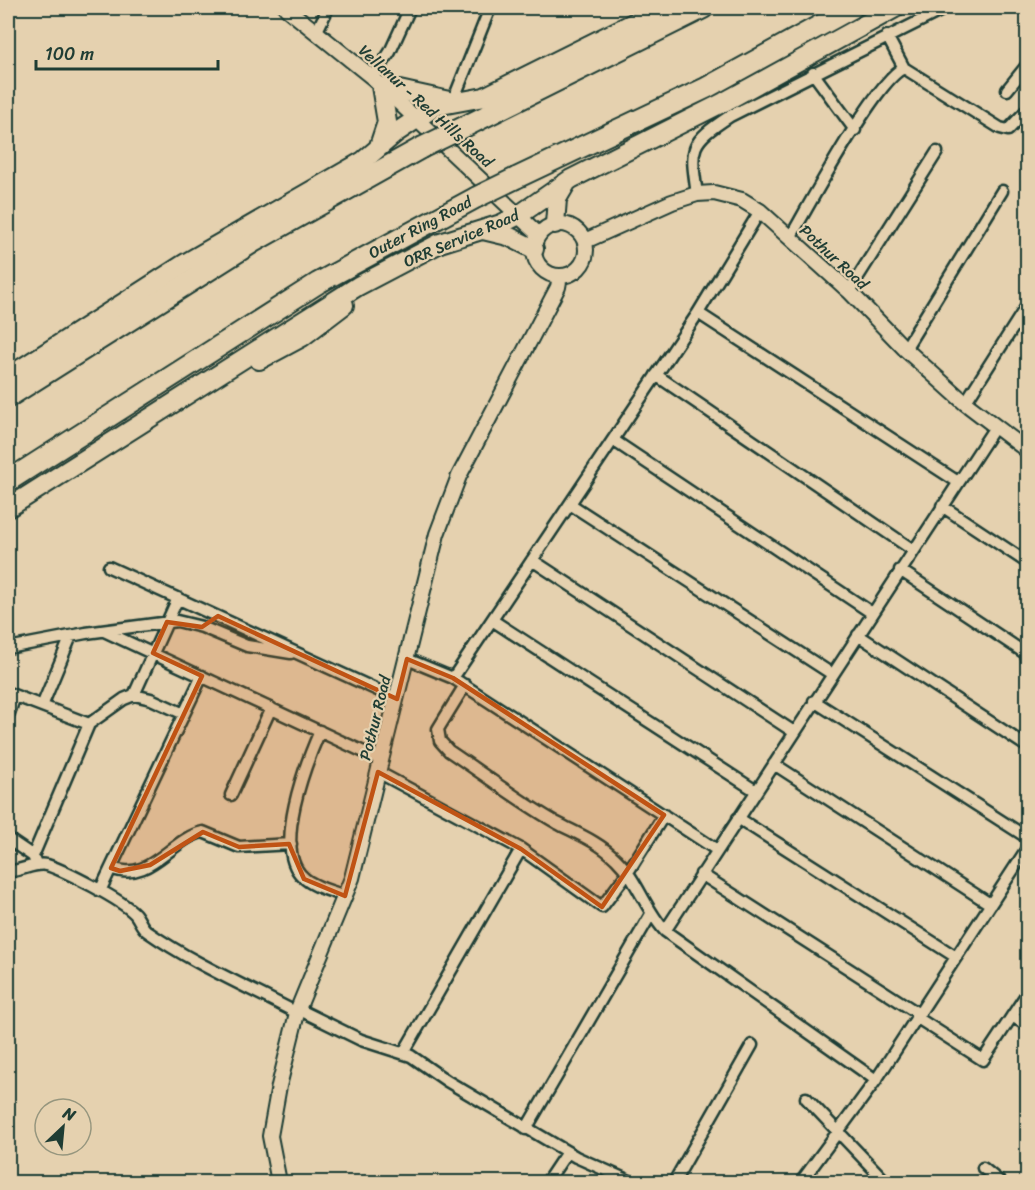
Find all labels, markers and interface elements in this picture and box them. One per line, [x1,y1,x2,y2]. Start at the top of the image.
scale bar [36,33,218,71]
street label: Vellanur - Red Hills Road [352,37,502,176]
text: 100 m [45,38,94,70]
street label: Outer Ring Road [363,187,479,267]
street label: ORR Service Road [399,200,525,275]
street label: Pothur Road [792,217,877,298]
street label: Pothur Road [350,671,400,764]
north arrow [33,1097,93,1157]
text: N [57,1098,82,1130]

